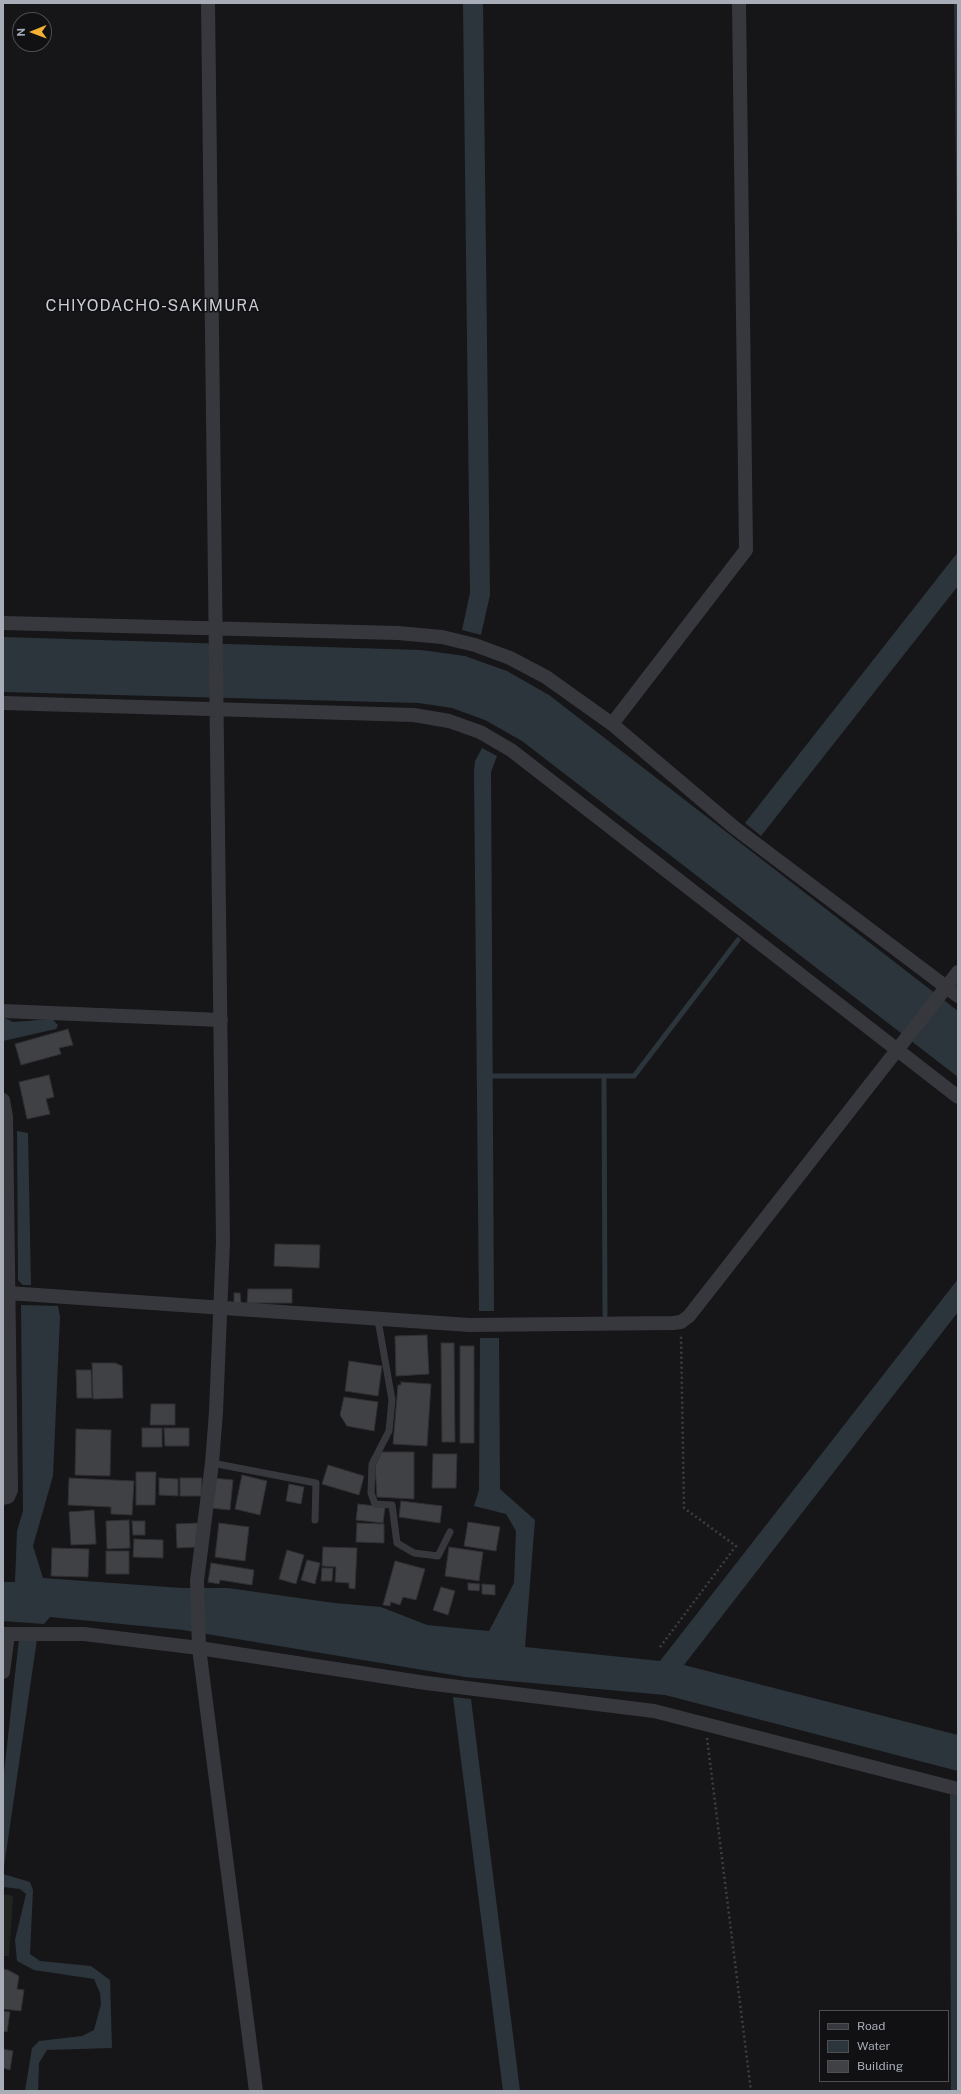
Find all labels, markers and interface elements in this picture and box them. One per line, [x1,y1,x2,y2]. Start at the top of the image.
north arrow [12,12,52,52]
text: N [15,28,27,37]
district label: CHIYODACHO-SAKIMURA [46,296,260,316]
legend [819,2010,949,2082]
text: Road [857,2019,885,2033]
text: Water [857,2039,890,2053]
text: Building [857,2059,903,2073]

